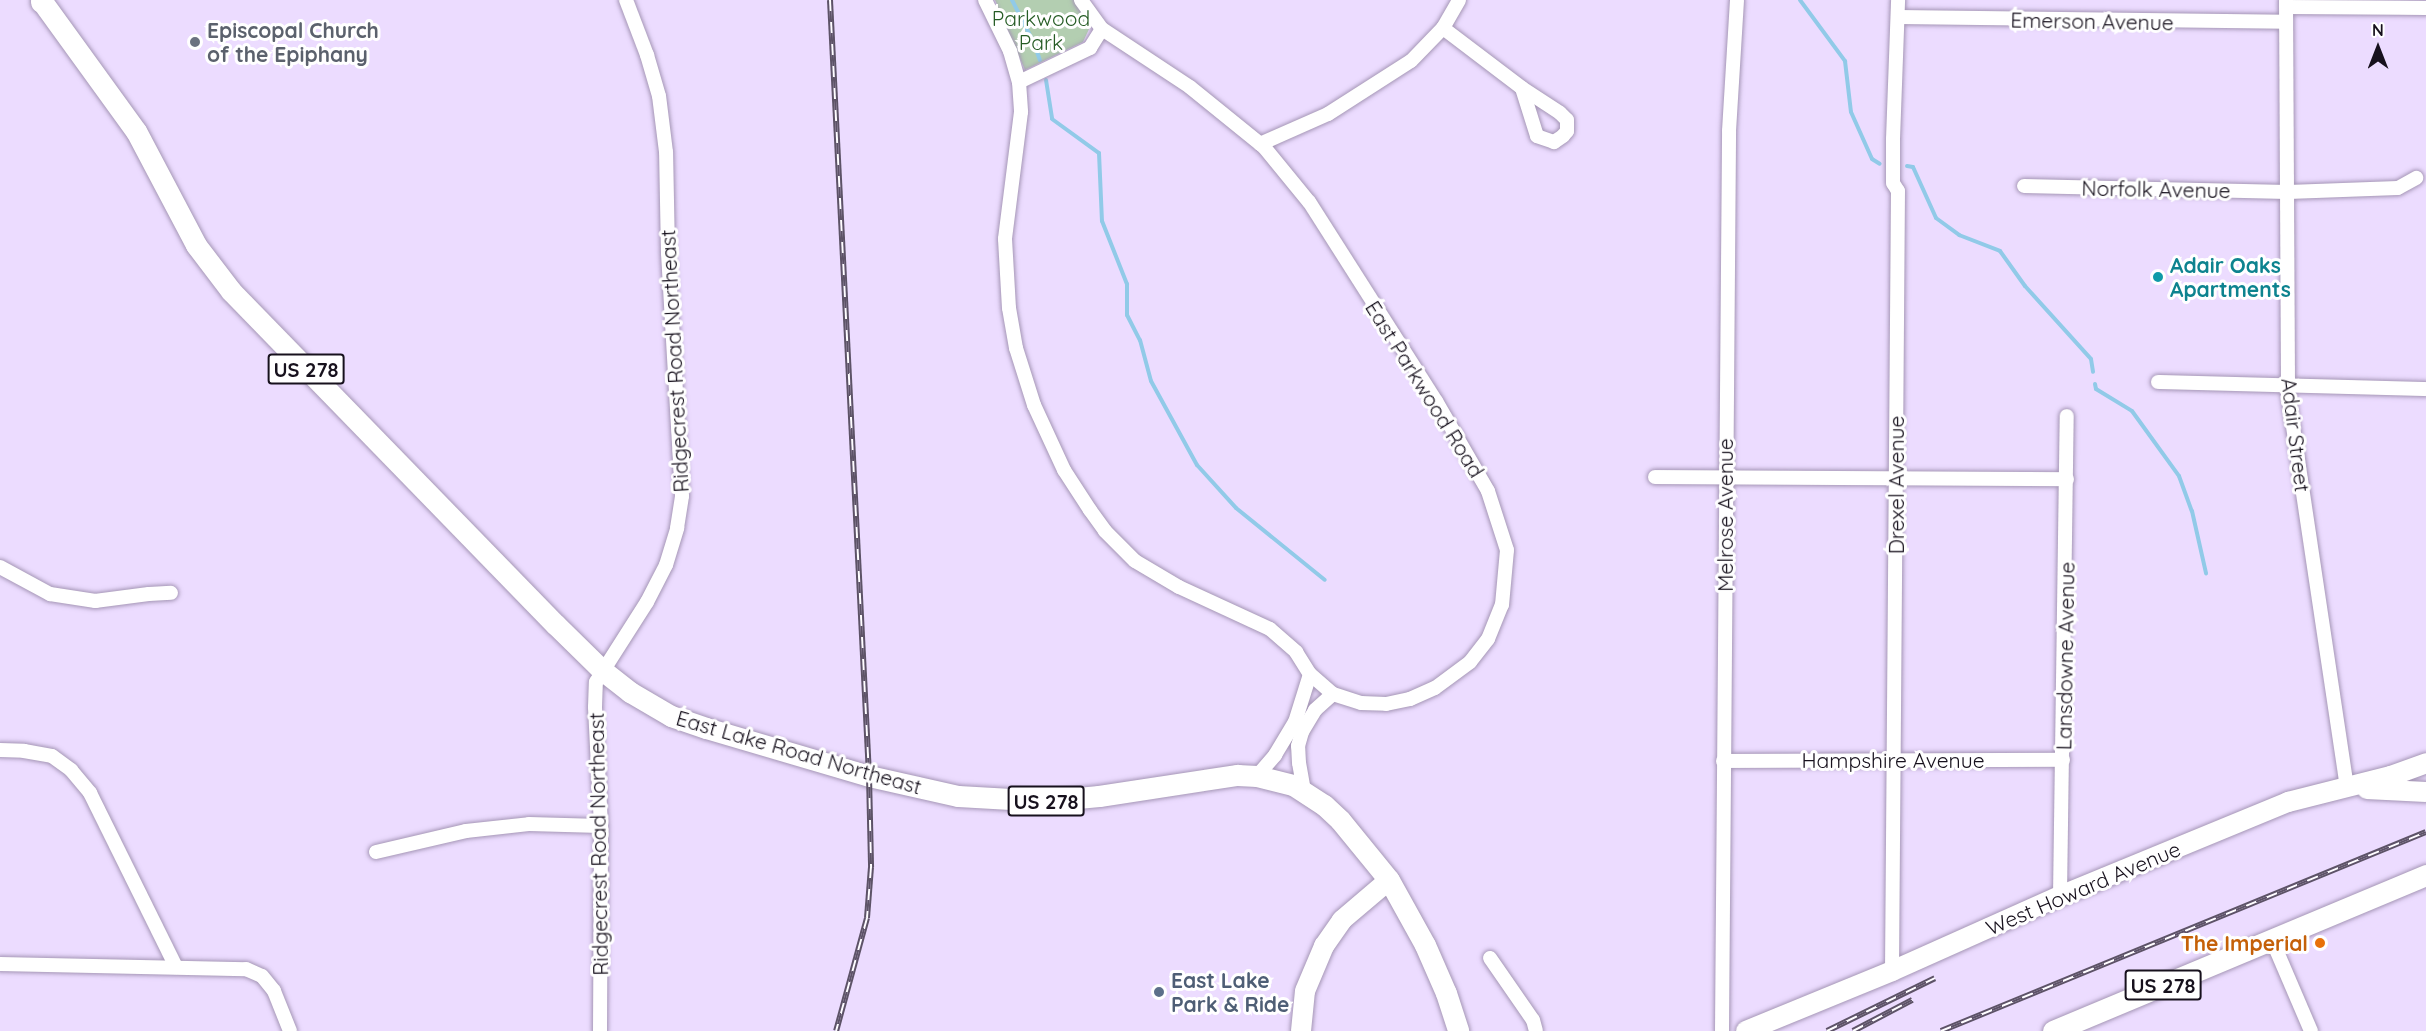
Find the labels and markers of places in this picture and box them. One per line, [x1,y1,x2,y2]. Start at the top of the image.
place label: Episcopal Church of the Epiphany [207,17,379,67]
marker: Episcopal Church of the Epiphany [188,35,202,49]
place label: Adair Oaks Apartments [2170,252,2291,302]
marker: Adair Oaks Apartments [2151,270,2165,284]
place label: The Imperial [2181,930,2308,956]
marker: The Imperial [2313,936,2327,950]
place label: East Lake Park & Ride [1171,967,1289,1017]
marker: East Lake Park & Ride [1152,985,1166,999]

